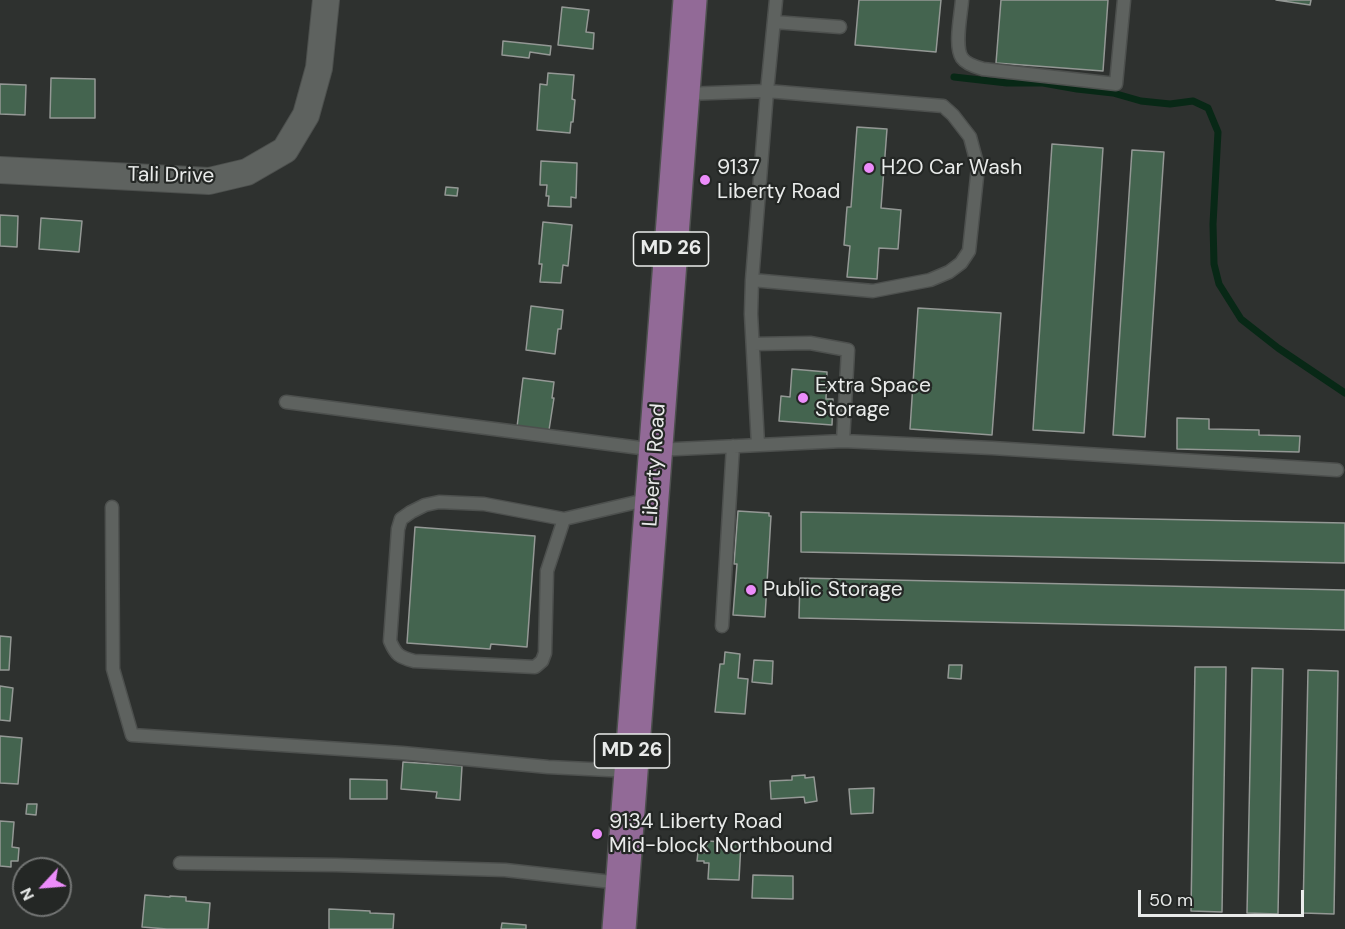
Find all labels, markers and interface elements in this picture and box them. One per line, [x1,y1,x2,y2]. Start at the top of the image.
place label: 9137 Liberty Road [717,155,840,205]
place label: H2O Car Wash [881,155,1022,181]
marker: H2O Car Wash [862,161,876,175]
street label: Tali Drive [127,163,215,189]
marker: 9137 Liberty Road [698,173,712,187]
road number: MD 26 [634,232,708,266]
place label: Extra Space Storage [815,373,931,423]
marker: Extra Space Storage [796,391,810,405]
street label: Liberty Road [638,403,672,527]
place label: Public Storage [763,577,903,603]
marker: Public Storage [744,583,758,597]
road number: MD 26 [594,734,670,768]
place label: 9134 Liberty Road Mid-block Northbound [609,809,833,859]
marker: 9134 Liberty Road Mid-block Northbound [590,827,604,841]
north arrow [12,857,72,917]
scale bar [1141,878,1308,916]
text: N [15,884,39,904]
text: 50 m [1149,888,1193,912]

